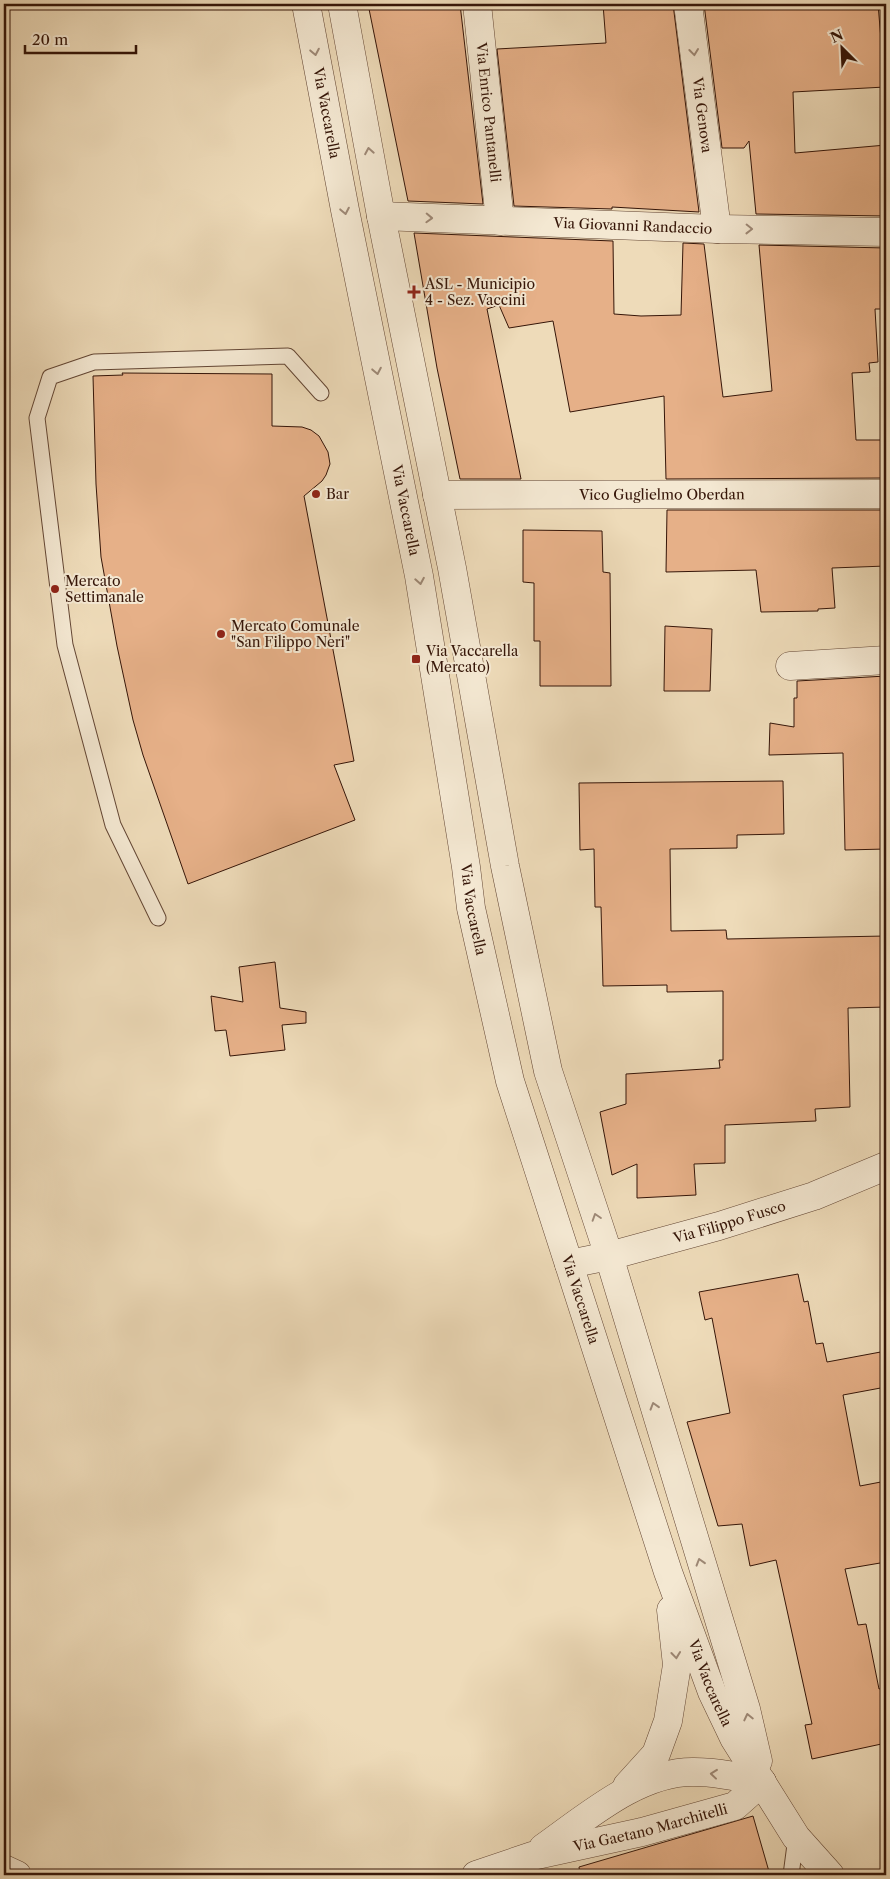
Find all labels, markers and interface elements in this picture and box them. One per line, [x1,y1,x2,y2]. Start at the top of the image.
scale bar [25,22,136,54]
north arrow [818,22,868,72]
text: N [827,25,846,47]
text: 20 m [32,30,68,49]
street label: Via Enrico Pantanelli [472,41,505,183]
one-way arrow [309,47,320,56]
one-way arrow [688,48,699,56]
street label: Via Vaccarella [309,65,344,161]
street label: Via Genova [688,75,716,155]
one-way arrow [364,146,374,155]
one-way arrow [340,207,350,216]
one-way arrow [425,212,433,223]
street label: Via Giovanni Randaccio [552,214,713,238]
one-way arrow [746,224,753,234]
place label: ASL - Municipio 4 - Sez. Vaccini [424,275,535,309]
marker: ASL - Municipio 4 - Sez. Vaccini [407,285,421,299]
one-way arrow [372,366,382,375]
street label: Via Vaccarella [388,462,424,558]
place label: Bar [326,485,349,503]
street label: Vico Guglielmo Oberdan [578,485,745,504]
marker: Bar [310,488,322,500]
place label: Mercato Settimanale [65,572,144,606]
one-way arrow [414,577,424,586]
marker: Mercato Settimanale [49,583,61,595]
place label: Mercato Comunale "San Filippo Neri" [231,617,360,651]
marker: Mercato Comunale "San Filippo Neri" [215,628,227,640]
place label: Via Vaccarella (Mercato) [425,642,519,676]
marker: Via Vaccarella (Mercato) [410,653,422,665]
street label: Via Vaccarella [457,862,490,957]
street label: Via Filippo Fusco [670,1197,788,1247]
one-way arrow [592,1214,602,1222]
street label: Via Vaccarella [557,1252,603,1347]
one-way arrow [649,1403,659,1411]
one-way arrow [696,1558,706,1567]
street label: Via Vaccarella [684,1636,736,1730]
one-way arrow [670,1651,681,1659]
one-way arrow [743,1713,754,1722]
one-way arrow [710,1768,718,1779]
street label: Via Gaetano Marchitelli [571,1800,730,1856]

